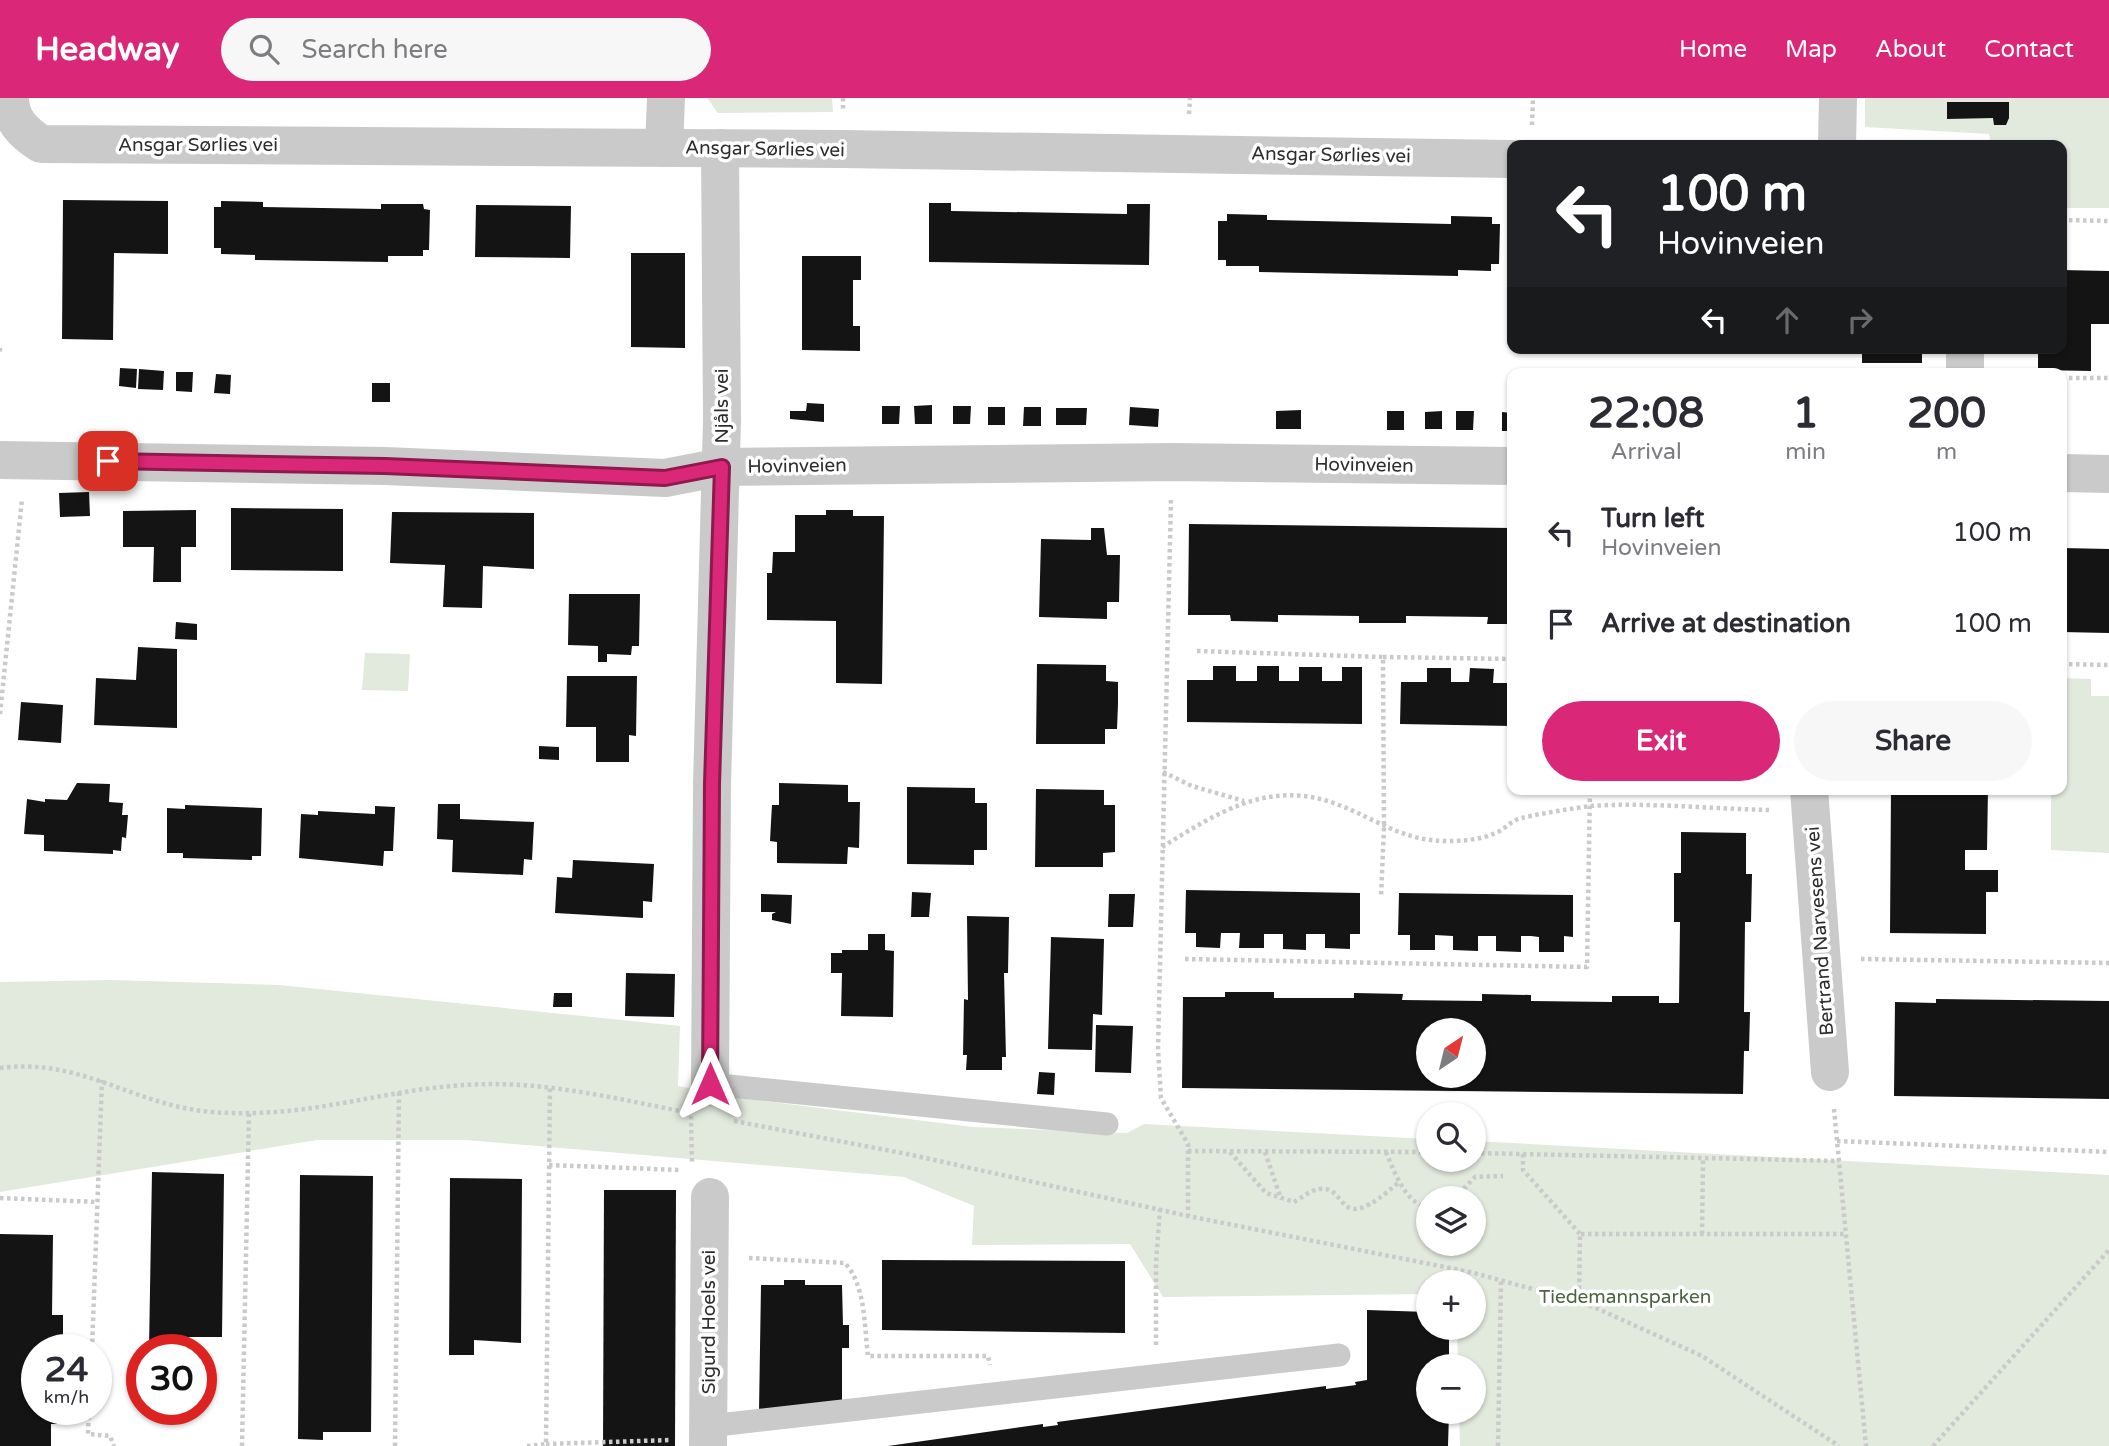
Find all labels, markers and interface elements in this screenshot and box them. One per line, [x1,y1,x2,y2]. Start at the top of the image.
search box [221,18,711,81]
text: Headway [35,30,179,69]
icon: search [245,30,283,68]
text: Search here [301,34,448,65]
text: Home [1679,35,1747,64]
text: Map [1785,35,1837,64]
text: About [1875,35,1946,64]
text: Contact [1984,35,2074,64]
street label: Ansgar Sørlies vei [118,134,278,156]
street label: Ansgar Sørlies vei [685,137,845,161]
street label: Ansgar Sørlies vei [1251,143,1411,167]
text: 100 m [1657,165,1807,224]
icon: left [1542,168,1633,259]
text: Hovinveien [1657,225,1825,263]
icon: left [1695,301,1733,339]
icon: ahead [1768,301,1806,339]
icon: right [1841,301,1879,339]
street label: Njåls vei [711,369,733,443]
text: 22:08 [1588,388,1704,439]
text: 1 [1792,388,1819,439]
text: 200 [1907,388,1986,439]
pin [78,431,138,491]
text: Arrival [1611,438,1682,466]
text: min [1785,438,1826,466]
text: m [1936,438,1957,466]
icon: arrive [89,442,127,480]
street label: Hovinveien [1314,453,1414,477]
street label: Hovinveien [747,454,847,478]
text: Turn left [1601,503,1704,534]
icon: left [1542,514,1580,552]
text: 100 m [1952,517,2032,548]
text: Hovinveien [1601,534,1721,562]
icon: arrive [1542,605,1580,643]
text: Arrive at destination [1601,608,1851,639]
text: 100 m [1952,608,2032,639]
button: Exit [1542,701,1780,781]
button: Share [1794,701,2032,781]
street label: Bertrand Narvesens vei [1802,826,1838,1036]
north arrow [1416,1018,1486,1088]
map controls [1416,1018,1486,1424]
position arrow [673,1047,747,1121]
button: search [1416,1102,1486,1172]
button: layers [1416,1186,1486,1256]
street label: Sigurd Hoels vei [698,1250,720,1394]
button: + [1416,1270,1486,1340]
park label: Tiedemannsparken [1539,1286,1711,1308]
speed limit sign: 30 [126,1334,217,1425]
text: 24 [45,1349,88,1391]
button: − [1416,1354,1486,1424]
text: km/h [44,1386,89,1408]

